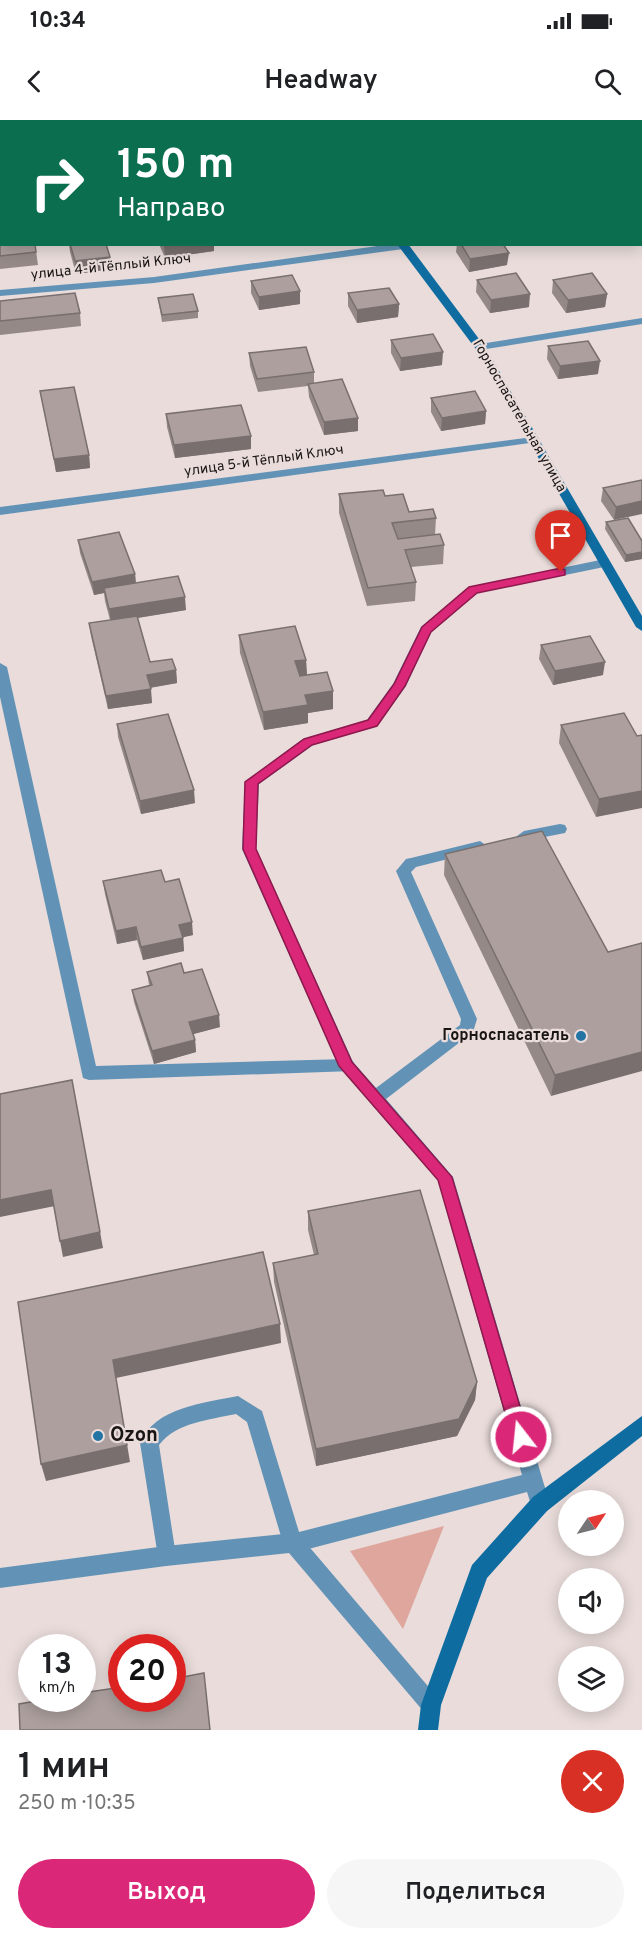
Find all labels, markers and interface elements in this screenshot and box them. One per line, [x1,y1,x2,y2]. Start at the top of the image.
text: 10:34 [30,8,86,35]
text: Headway [264,64,378,98]
icon: back [18,65,51,98]
icon: search [591,65,624,98]
text: 150 m [117,140,234,193]
icon: right [18,144,96,222]
text: Направо [117,192,225,226]
street label: улица 4-й Тёплый Ключ [30,250,192,284]
street label: Горноспасательная улица [468,337,570,495]
street label: улица 5-й Тёплый Ключ [183,441,345,481]
pin [535,510,586,572]
icon: arrive [544,519,577,552]
place label: Горноспасатель [442,1026,569,1046]
marker: Горноспасатель [574,1029,588,1043]
position arrow [489,1405,553,1469]
place label: Ozon [110,1423,158,1449]
marker: Ozon [91,1429,105,1443]
north arrow [558,1490,624,1556]
map controls [558,1490,624,1712]
button: sound [558,1568,624,1634]
speed limit sign: 20 [108,1634,186,1712]
button: layers [558,1646,624,1712]
text: 13 [42,1647,72,1684]
text: km/h [39,1679,75,1698]
text: 1 мин [18,1745,110,1791]
button: close [561,1750,624,1813]
text: 250 m · 10:35 [18,1791,136,1817]
button: Выход [18,1859,315,1928]
button: Поделиться [327,1859,624,1928]

